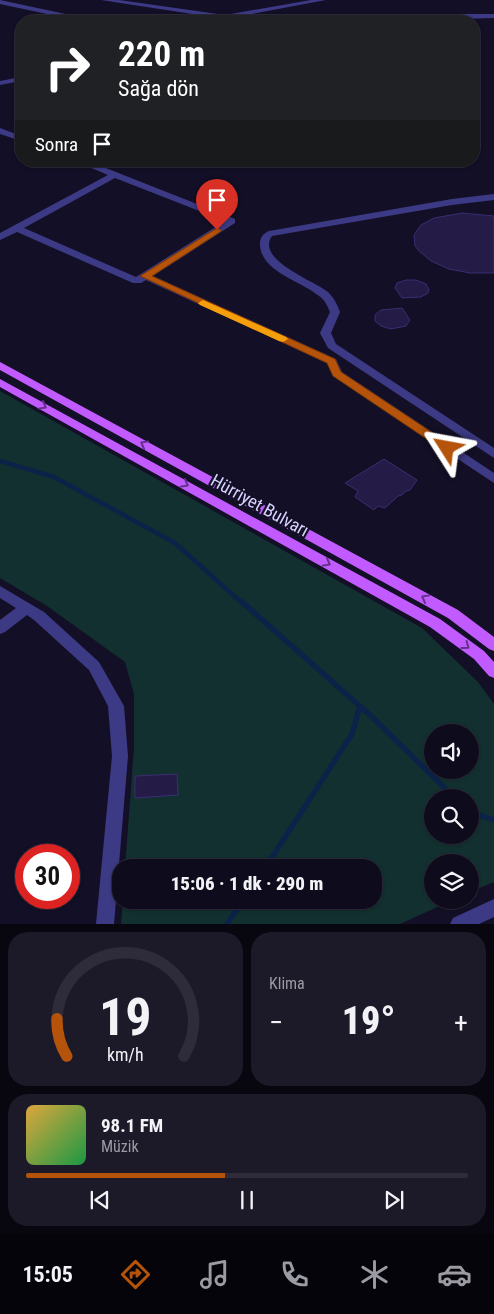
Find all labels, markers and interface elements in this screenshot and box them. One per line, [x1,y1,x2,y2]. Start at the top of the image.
text: 220 m [118,34,205,75]
icon: right [35,35,100,100]
text: Sağa dön [118,76,199,101]
icon: arrive [88,130,116,158]
text: Sonra [35,133,78,156]
pin [196,179,238,230]
icon: arrive [203,186,231,214]
one-way arrow [37,399,46,409]
position arrow [420,421,472,473]
one-way arrow [141,440,150,450]
street label: Hürriyet Bulvarı [207,469,313,541]
one-way arrow [179,478,188,488]
one-way arrow [322,557,331,567]
one-way arrow [421,594,430,604]
one-way arrow [460,640,470,649]
map controls [424,724,479,909]
button: sound [424,724,479,779]
button: search [424,789,479,844]
speed limit sign: 30 [15,844,80,909]
button: layers [424,854,479,909]
text: 15:06 · 1 dk · 290 m [171,872,323,895]
text: Klima [269,974,305,993]
text: 19 [99,987,152,1048]
text: 19° [342,999,395,1043]
text: − [269,1006,283,1039]
text: + [454,1006,468,1039]
text: km/h [107,1044,144,1065]
text: 98.1 FM [101,1114,163,1137]
text: Müzik [101,1137,139,1156]
icon: previous [86,1186,114,1214]
icon: pause [233,1186,261,1214]
icon: next [380,1186,408,1214]
icon: directions [118,1257,153,1292]
icon: music [197,1257,232,1292]
icon: phone [277,1257,312,1292]
icon: climate [357,1257,392,1292]
icon: car [437,1257,472,1292]
text: 15:05 [22,1262,73,1287]

